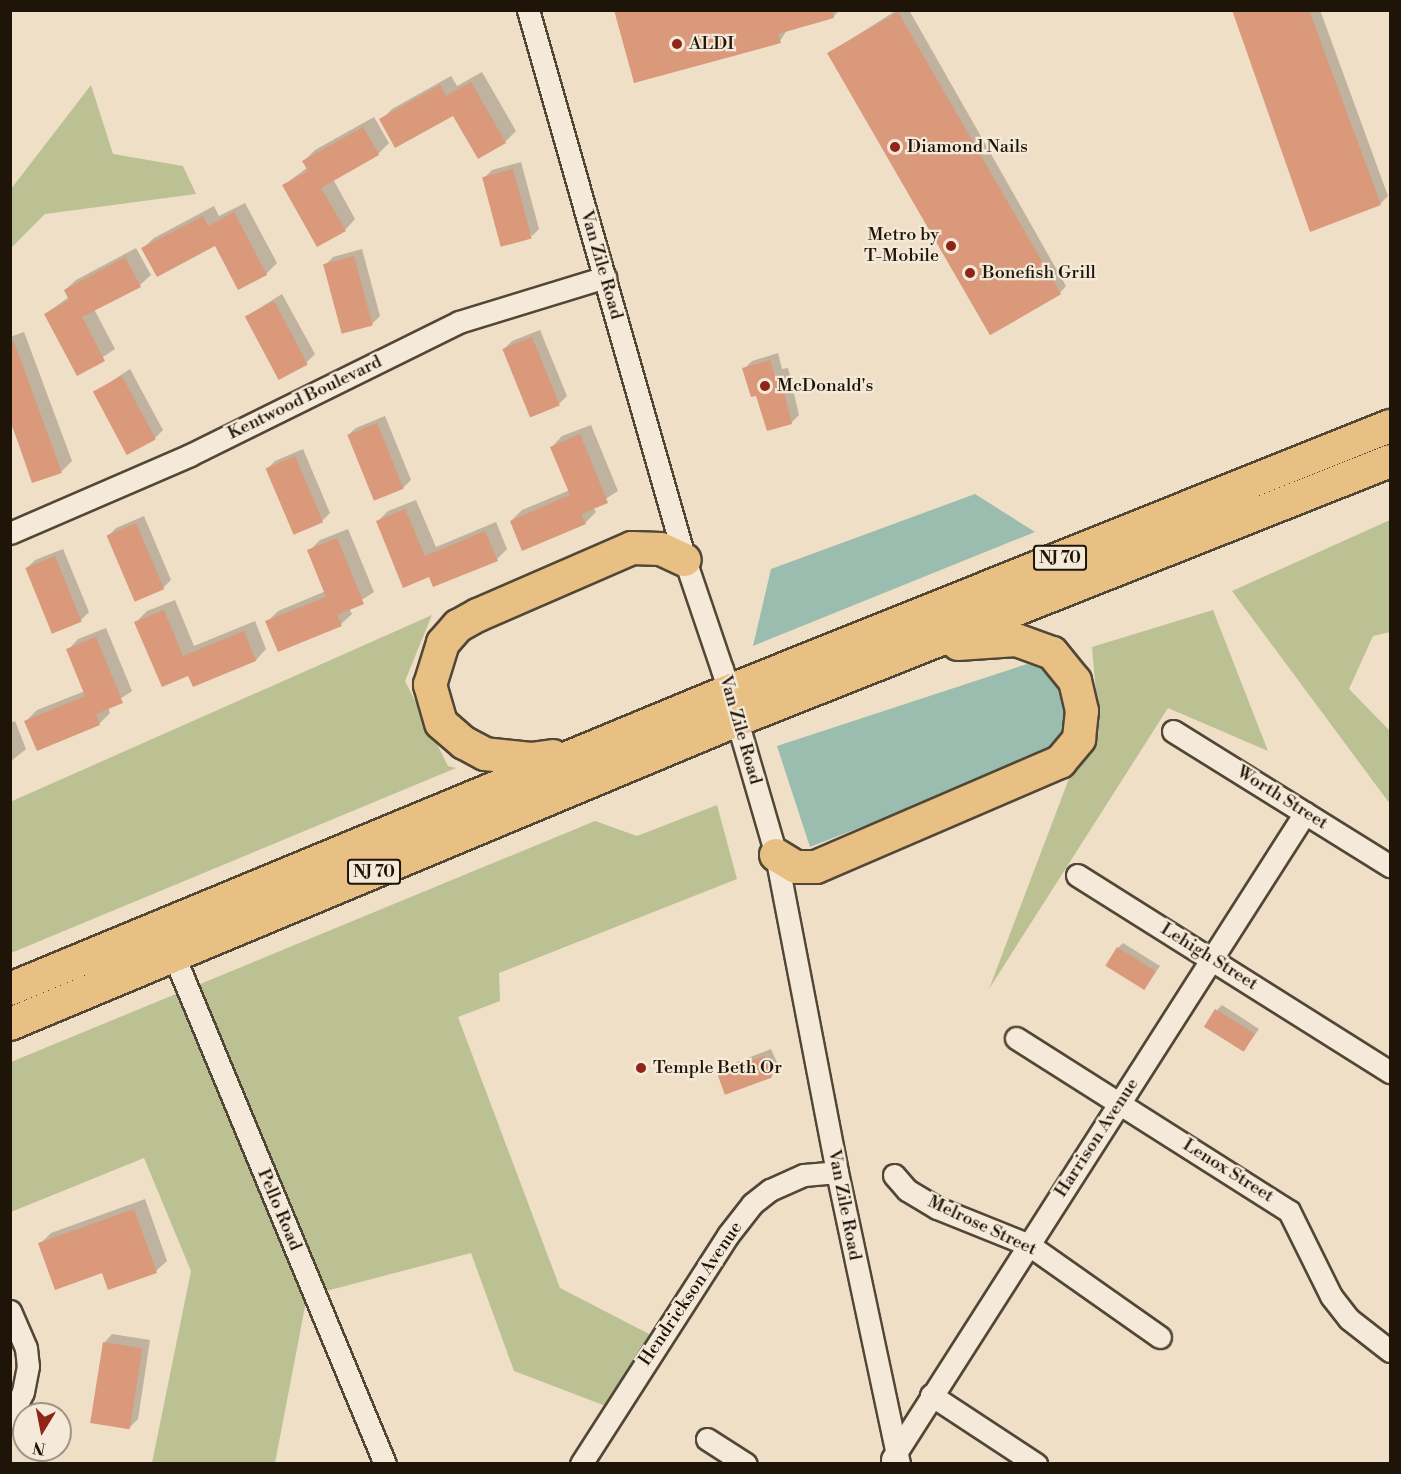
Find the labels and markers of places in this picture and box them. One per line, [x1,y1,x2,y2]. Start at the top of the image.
place label: ALDI [689,33,734,55]
marker: ALDI [670,37,684,51]
place label: Diamond Nails [907,136,1028,158]
marker: Diamond Nails [888,140,902,154]
place label: Metro by T-Mobile [864,225,939,268]
marker: Metro by T-Mobile [944,239,958,253]
place label: Bonefish Grill [982,262,1096,284]
marker: Bonefish Grill [963,266,977,280]
place label: McDonald's [777,375,873,397]
marker: McDonald's [758,379,772,393]
place label: Temple Beth Or [653,1057,782,1079]
marker: Temple Beth Or [634,1061,648,1075]

